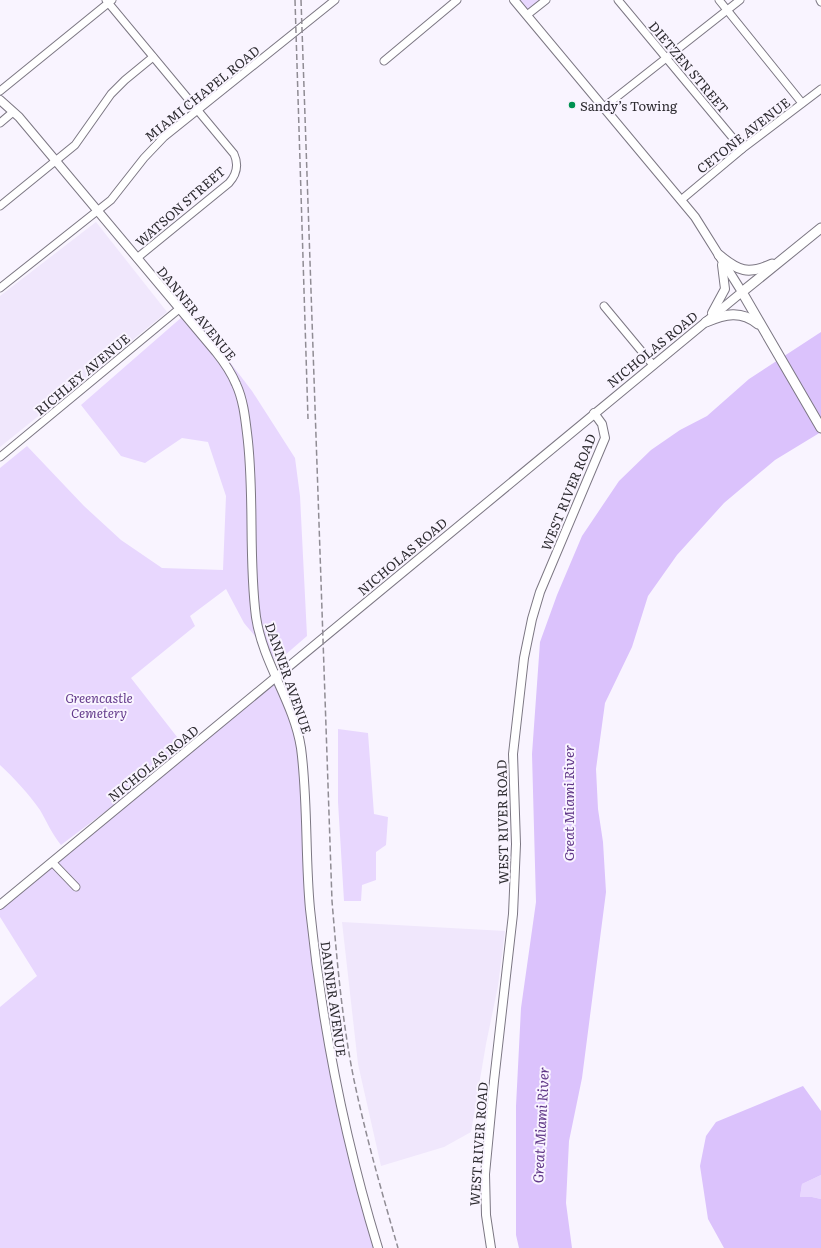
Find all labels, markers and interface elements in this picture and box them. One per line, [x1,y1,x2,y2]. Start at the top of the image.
street label: DIETZEN STREET [645,17,734,118]
street label: MIAMI CHAPEL ROAD [140,41,264,145]
street label: CETONE AVENUE [692,92,794,178]
place label: Sandy’s Towing [580,96,678,115]
marker: Sandy’s Towing [567,100,577,110]
street label: WATSON STREET [131,161,229,250]
street label: DANNER AVENUE [153,262,241,364]
street label: NICHOLAS ROAD [603,306,702,392]
street label: RICHLEY AVENUE [30,329,134,419]
street label: WEST RIVER ROAD [536,431,600,553]
street label: NICHOLAS ROAD [353,513,451,599]
street label: DANNER AVENUE [261,620,317,736]
park label: Greencastle Cemetery [65,688,133,722]
street label: NICHOLAS ROAD [104,720,203,806]
water label: Great Miami River [558,744,578,861]
street label: WEST RIVER ROAD [491,760,513,884]
street label: DANNER AVENUE [316,940,352,1058]
water label: Great Miami River [527,1066,553,1184]
street label: WEST RIVER ROAD [464,1081,492,1207]

